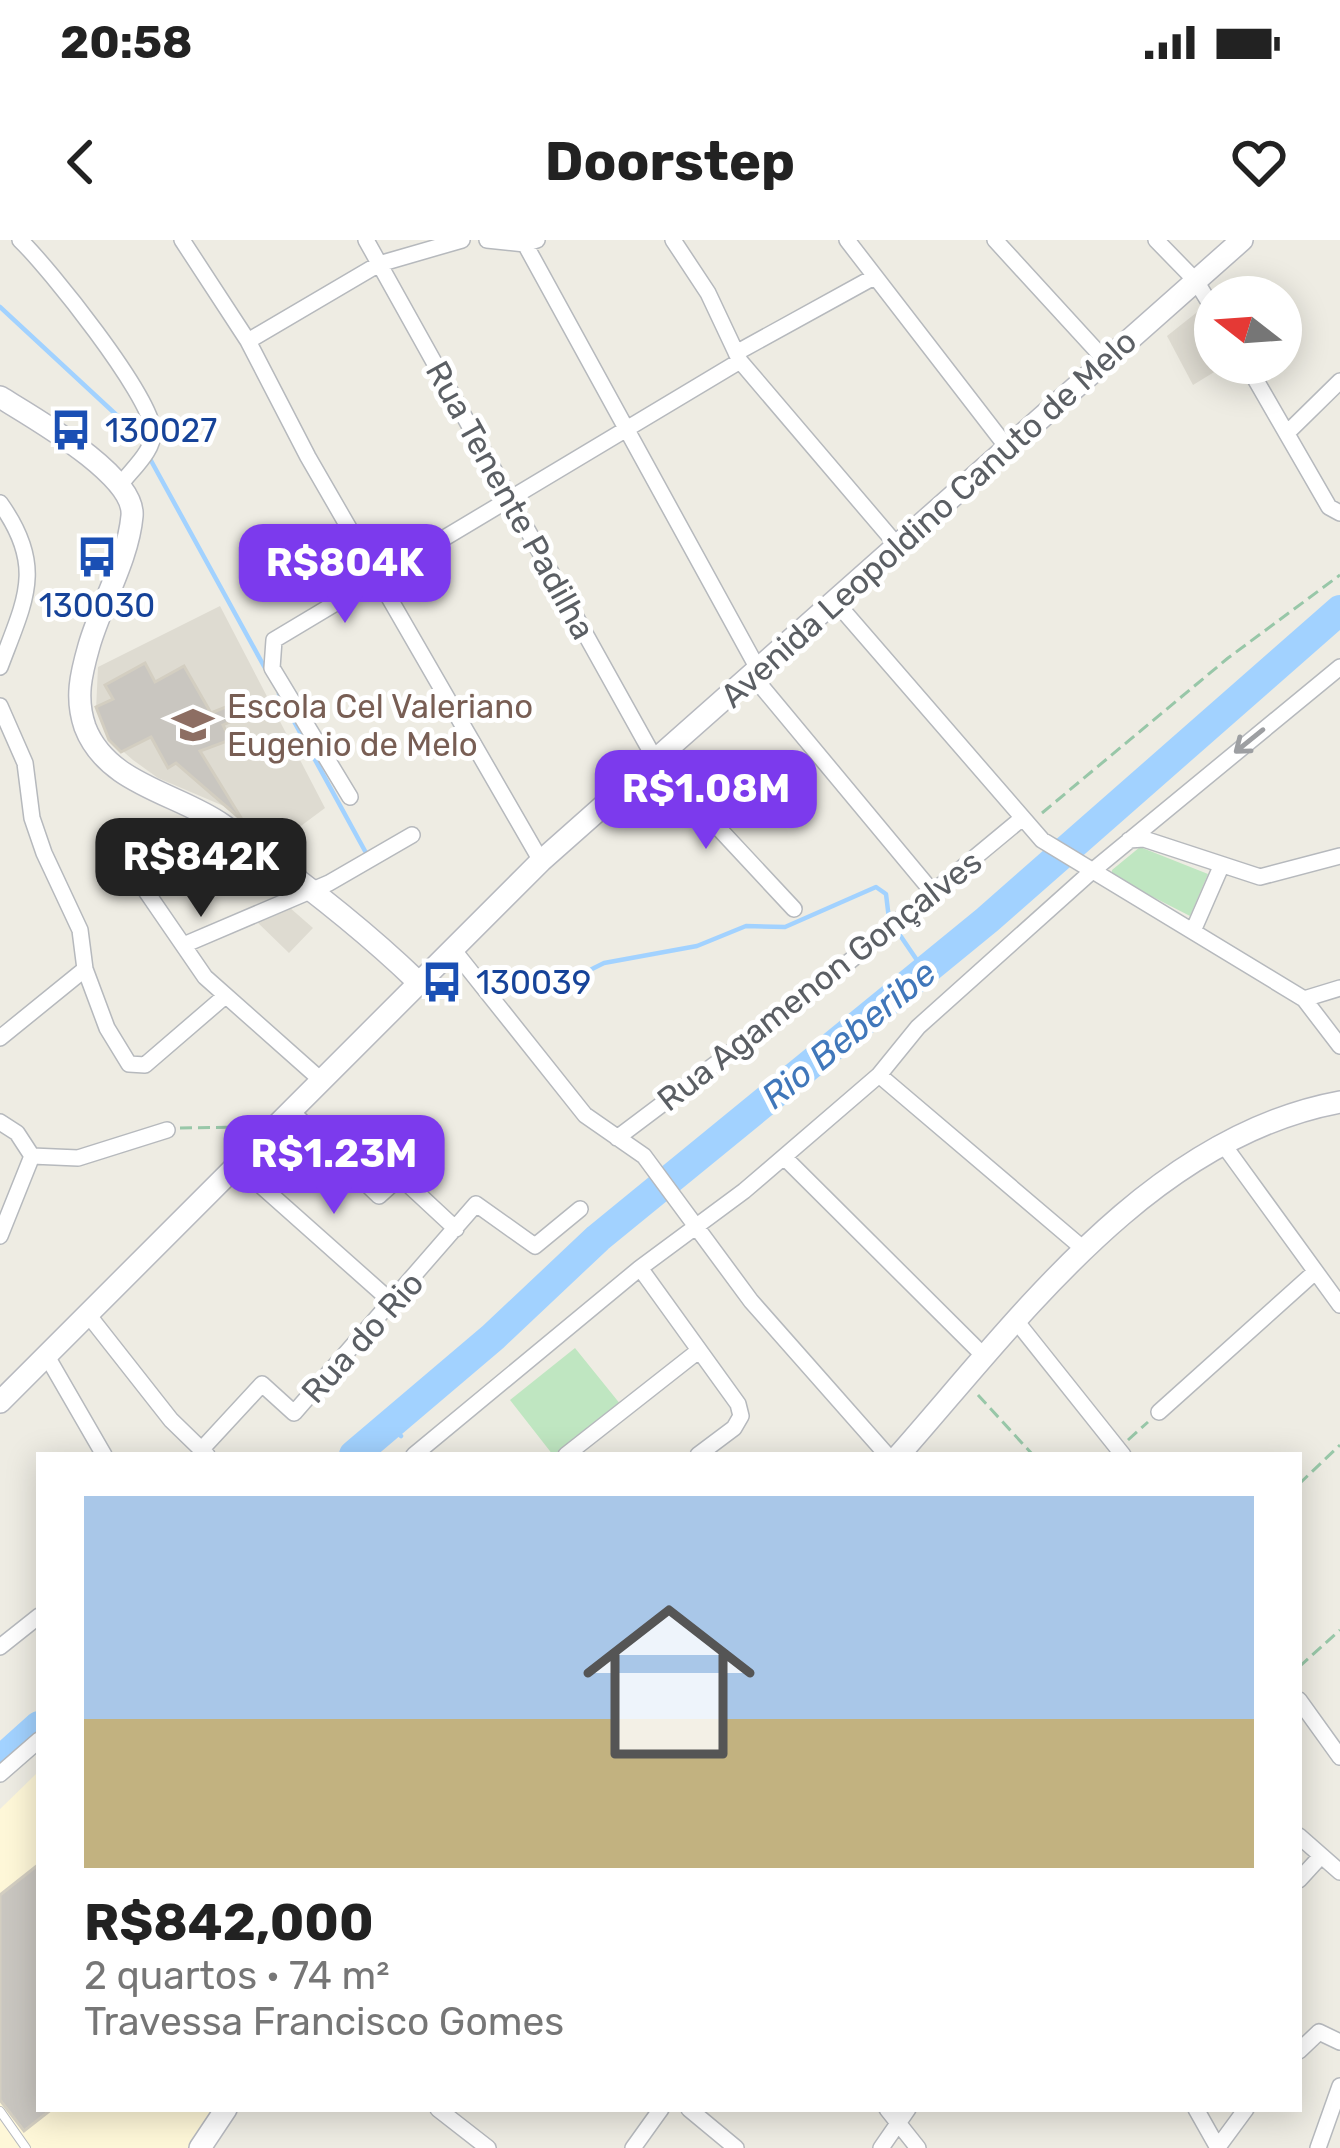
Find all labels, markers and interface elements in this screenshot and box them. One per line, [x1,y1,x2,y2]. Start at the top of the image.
text: 20:58 [60,16,193,69]
icon: back [48,129,114,195]
icon: heart [1226,129,1292,195]
text: Doorstep [545,130,795,194]
north arrow [1194,276,1302,384]
map controls [1194,276,1302,384]
street label: Avenida Leopoldino Canuto de Melo [712,321,1144,716]
street label: Rua Tenente Padilha [418,354,603,646]
bus stop icon: 130027 [48,407,94,453]
place label: 130027 [105,411,217,450]
pin: R$804K [247,524,443,626]
bus stop icon: 130030 [74,534,120,580]
text: R$804K [266,540,424,586]
place label: 130030 [39,586,155,625]
place label: Escola Cel Valeriano Eugenio de Melo [227,687,533,764]
school or university icon: Escola Cel Valeriano Eugenio de Melo [170,702,216,748]
one-way arrow [1234,728,1266,754]
pin: R$1.08M [595,750,817,852]
text: R$1.08M [622,766,790,812]
pin: R$842K [103,818,299,920]
text: R$842K [122,834,280,880]
street label: Rua Agamenon Gonçalves [650,842,989,1119]
water label: Rio Beberibe [752,951,944,1118]
bus stop icon: 130039 [419,959,465,1005]
place label: 130039 [476,963,591,1002]
pin: R$1.23M [223,1115,445,1217]
text: R$1.23M [251,1131,417,1177]
street label: Rua do Rio [293,1264,431,1411]
icon: home [561,1574,777,1790]
text: R$842,000 [84,1892,374,1953]
text: 2 quartos · 74 m² [84,1953,389,1999]
text: Travessa Francisco Gomes [84,1999,564,2045]

